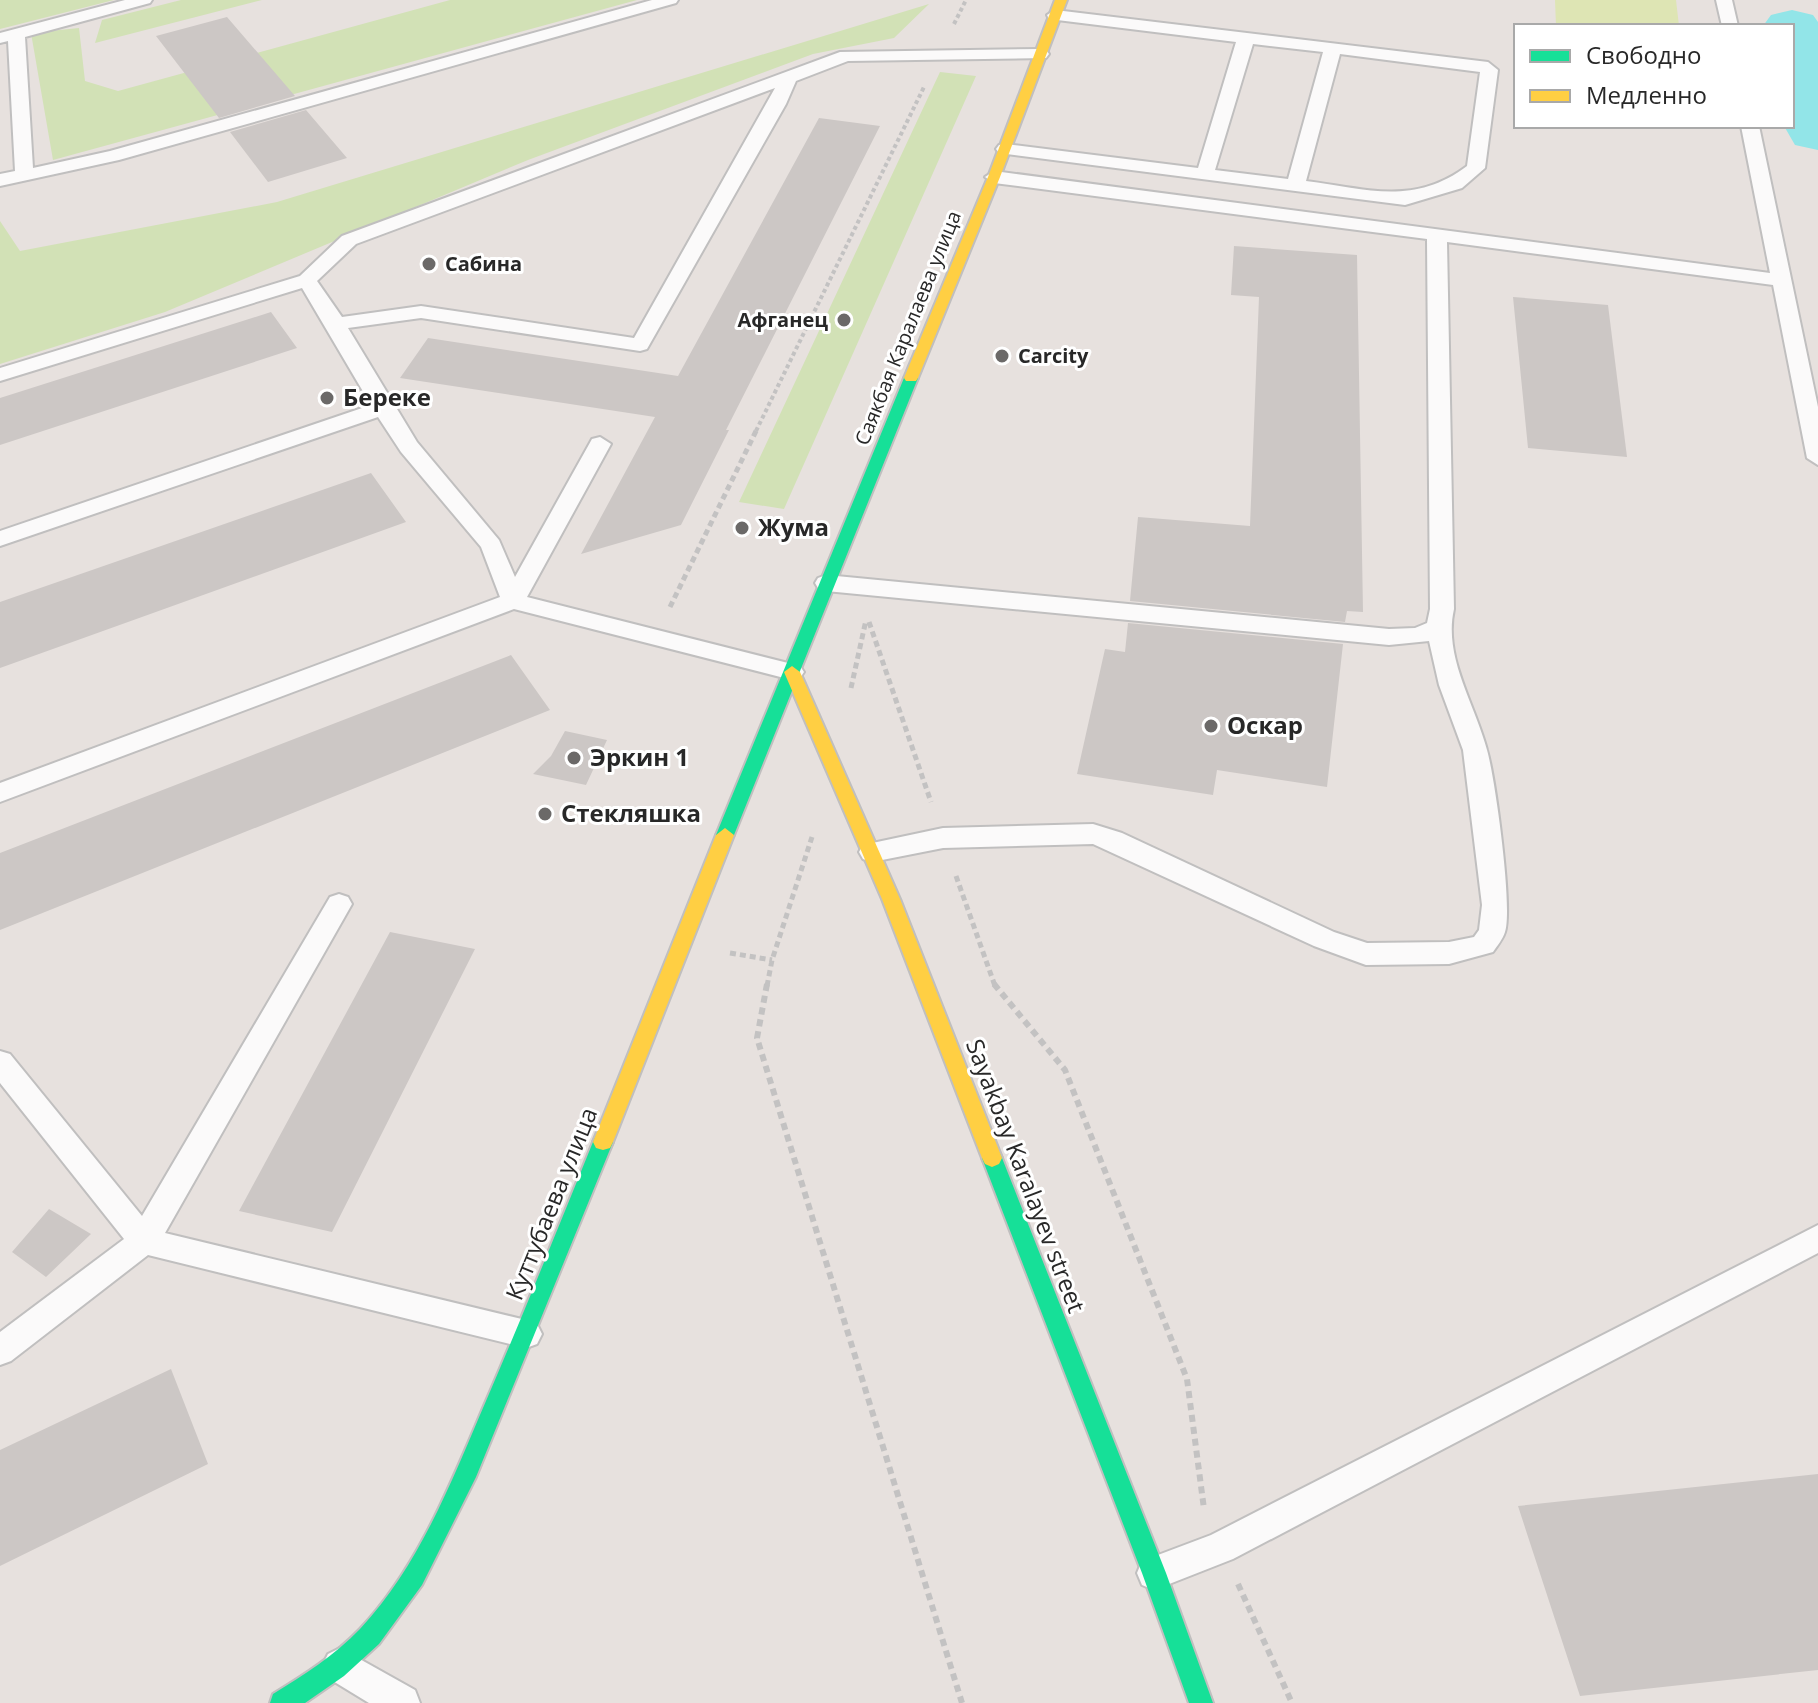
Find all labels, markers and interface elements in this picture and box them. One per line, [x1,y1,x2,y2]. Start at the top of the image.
legend [1514,24,1794,128]
text: Свободно [1586,38,1701,71]
text: Медленно [1586,78,1707,111]
street label: Саякбая Каралаева улица [848,207,967,449]
place label: Сабина [445,250,522,277]
marker: Сабина [420,255,438,273]
place label: Афганец [737,306,828,333]
marker: Афганец [835,311,853,329]
place label: Carcity [1018,342,1089,369]
marker: Carcity [993,347,1011,365]
place label: Береке [343,380,431,413]
marker: Береке [318,389,336,407]
place label: Жума [758,510,829,543]
marker: Жума [733,519,751,537]
place label: Оскар [1227,708,1303,741]
marker: Оскар [1202,717,1220,735]
place label: Эркин 1 [590,740,689,773]
marker: Эркин 1 [565,749,583,767]
place label: Стекляшка [561,796,701,829]
marker: Стекляшка [536,805,554,823]
street label: Sayakbay Karalayev street [959,1034,1094,1317]
street label: Куттубаева улица [497,1102,604,1305]

